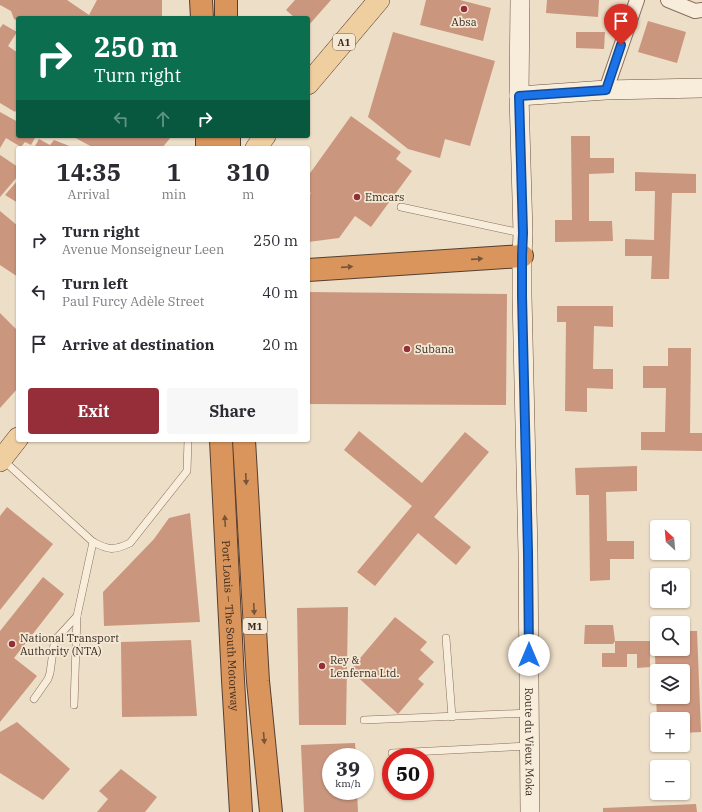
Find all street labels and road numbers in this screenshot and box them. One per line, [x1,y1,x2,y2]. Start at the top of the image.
road number: A1 [333,34,355,50]
street label: Port Louis – The South Motorway [219,540,242,712]
road number: M1 [243,618,267,634]
street label: Route du Vieux Moka [522,687,537,796]

